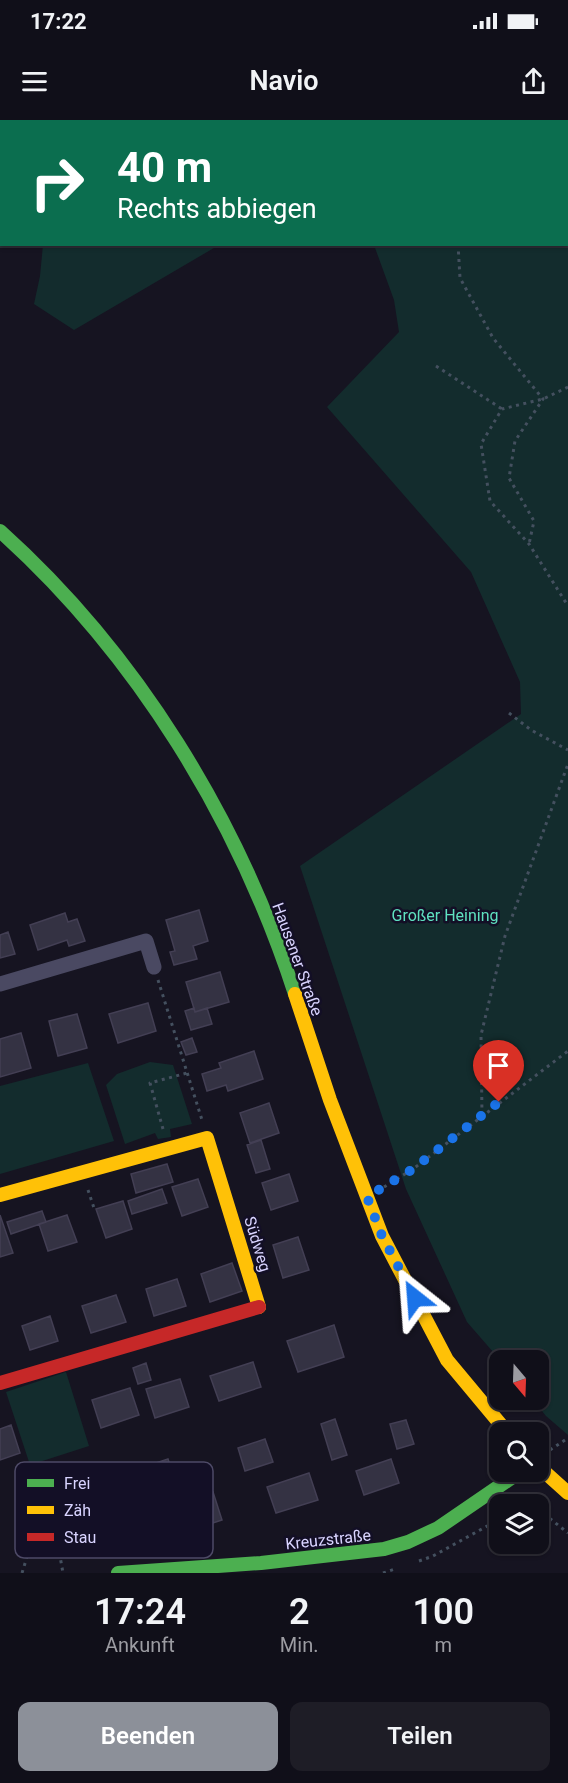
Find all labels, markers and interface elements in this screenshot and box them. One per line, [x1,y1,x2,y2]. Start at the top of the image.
text: 17:22 [30,9,87,34]
icon: menu [18,65,51,98]
text: Navio [249,65,319,97]
icon: share [517,65,550,98]
text: 40 m [117,143,212,192]
icon: right [18,144,96,222]
text: Rechts abbiegen [117,193,317,225]
street label: Hausener Straße [268,900,327,1018]
park label: Großer Heining [391,906,499,925]
pin [473,1040,524,1102]
icon: arrive [482,1049,515,1082]
street label: Südweg [240,1214,275,1274]
position arrow [383,1266,447,1330]
north arrow [489,1350,549,1410]
map controls [489,1350,549,1554]
button: search [489,1422,549,1482]
legend [15,1462,213,1558]
text: Frei [64,1474,90,1493]
button: layers [489,1494,549,1554]
text: Zäh [64,1501,91,1520]
street label: Kreuzstraße [284,1526,372,1553]
text: Stau [64,1528,96,1547]
text: 17:24 [94,1591,186,1633]
text: 2 [289,1591,309,1633]
text: 100 [412,1591,474,1633]
text: Ankunft [105,1633,175,1657]
text: Min. [280,1633,319,1657]
text: m [434,1633,452,1657]
button: Beenden [18,1702,278,1771]
button: Teilen [290,1702,550,1771]

